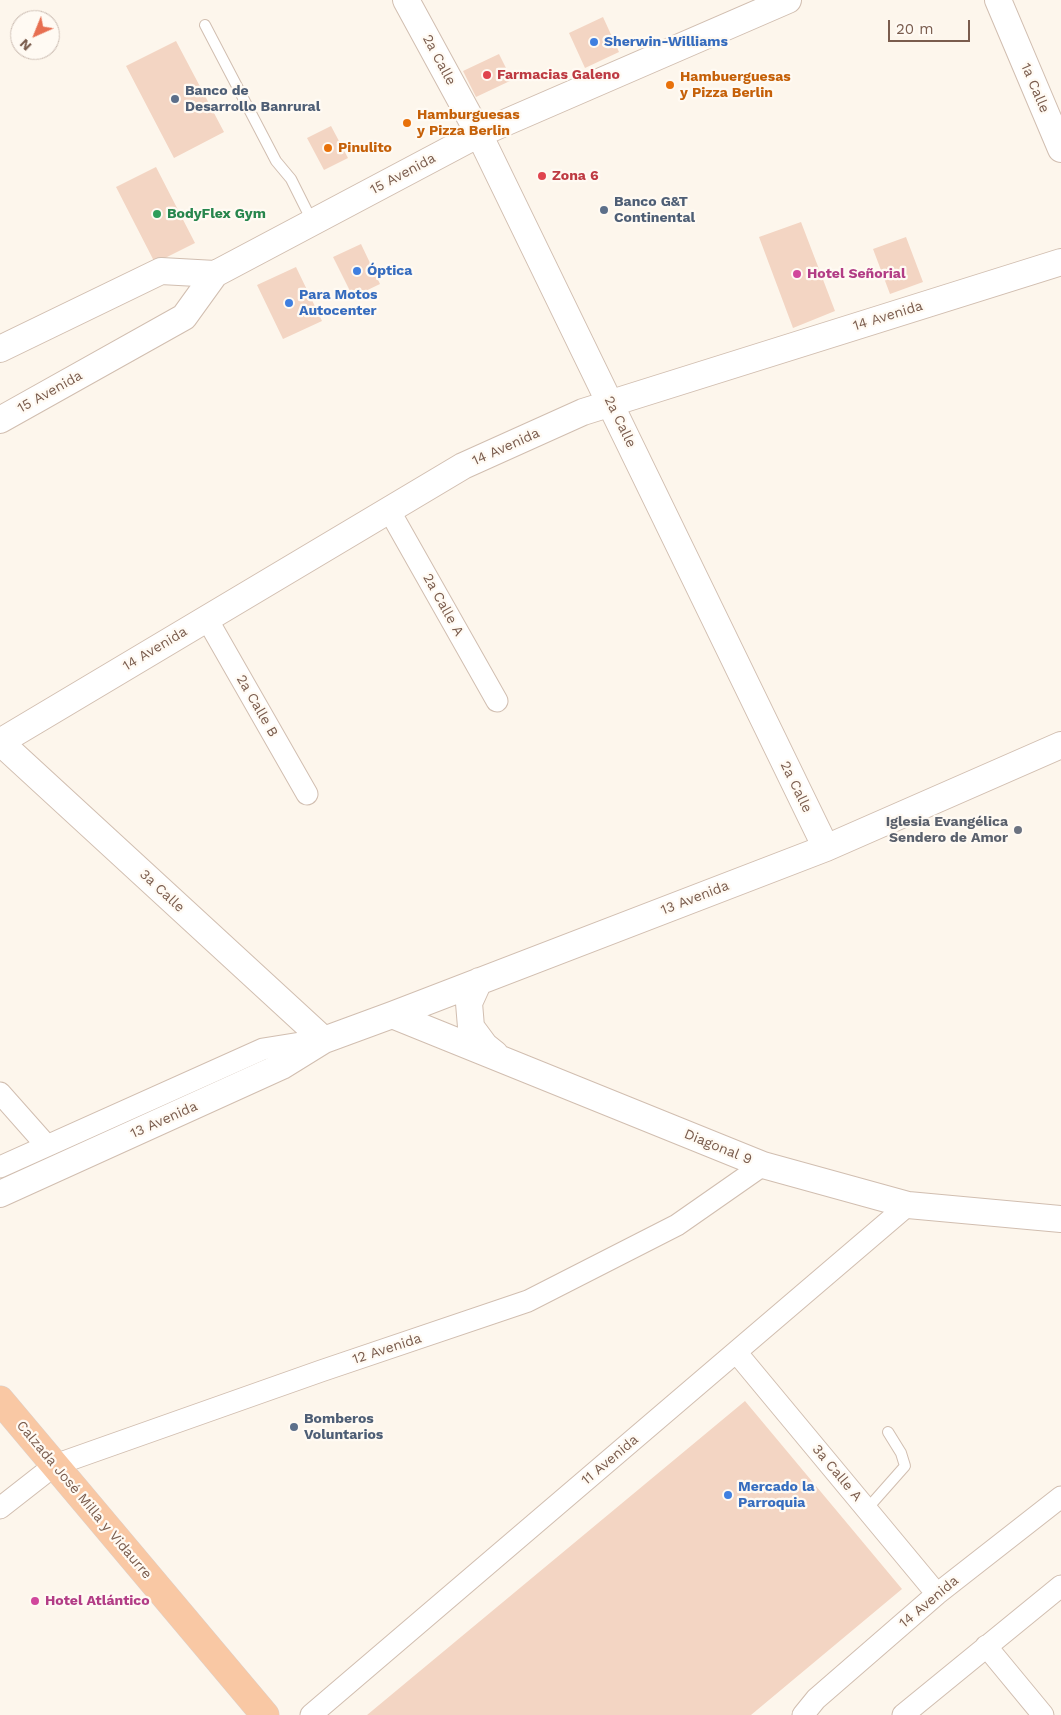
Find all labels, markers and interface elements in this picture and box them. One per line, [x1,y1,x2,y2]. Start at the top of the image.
north arrow [10,10,60,60]
scale bar [891,10,974,42]
text: 20 m [896,20,934,38]
street label: 2a Calle [419,32,459,88]
place label: Sherwin-Williams [604,34,728,50]
text: N [16,36,35,54]
marker: Sherwin-Williams [588,36,600,48]
street label: 1a Calle [1017,61,1053,115]
place label: Farmacias Galeno [497,67,620,83]
marker: Farmacias Galeno [481,69,493,81]
place label: Hambuerguesas y Pizza Berlin [680,69,791,102]
marker: Hambuerguesas y Pizza Berlin [664,79,676,91]
place label: Banco de Desarrollo Banrural [185,83,320,115]
marker: Banco de Desarrollo Banrural [169,93,181,105]
place label: Hamburguesas y Pizza Berlin [417,107,520,140]
marker: Hamburguesas y Pizza Berlin [401,117,413,129]
place label: Pinulito [338,140,392,156]
marker: Pinulito [322,142,334,154]
street label: 15 Avenida [367,150,439,198]
place label: Zona 6 [552,168,599,184]
marker: Zona 6 [536,170,548,182]
place label: Banco G&T Continental [614,194,695,226]
marker: Banco G&T Continental [598,204,610,216]
place label: BodyFlex Gym [167,206,266,222]
marker: BodyFlex Gym [151,208,163,220]
place label: Óptica [367,263,412,279]
marker: Óptica [351,265,363,277]
place label: Hotel Señorial [807,266,905,282]
marker: Hotel Señorial [791,268,803,280]
place label: Para Motos Autocenter [299,287,378,320]
marker: Para Motos Autocenter [283,297,295,309]
street label: 14 Avenida [851,297,925,335]
street label: 15 Avenida [15,367,85,417]
street label: 2a Calle [600,394,640,450]
street label: 14 Avenida [470,425,542,469]
street label: 2a Calle A [419,571,467,639]
street label: 14 Avenida [120,623,190,675]
street label: 2a Calle B [232,672,282,740]
street label: 2a Calle [776,759,816,815]
place label: Iglesia Evangélica Sendero de Amor [886,814,1008,846]
marker: Iglesia Evangélica Sendero de Amor [1012,824,1024,836]
street label: 3a Calle [136,866,188,916]
street label: 13 Avenida [659,877,731,919]
street label: 13 Avenida [128,1098,200,1142]
street label: Diagonal 9 [682,1126,754,1168]
street label: 12 Avenida [350,1330,424,1368]
place label: Bomberos Voluntarios [304,1411,383,1444]
street label: Calzada José Milla y Vidaurre [13,1417,155,1583]
marker: Bomberos Voluntarios [288,1421,300,1433]
street label: 11 Avenida [578,1431,642,1489]
street label: 3a Calle A [808,1441,866,1505]
place label: Mercado la Parroquia [738,1479,815,1511]
marker: Mercado la Parroquia [722,1489,734,1501]
street label: 14 Avenida [896,1572,962,1632]
place label: Hotel Atlántico [45,1593,150,1609]
marker: Hotel Atlántico [29,1595,41,1607]

